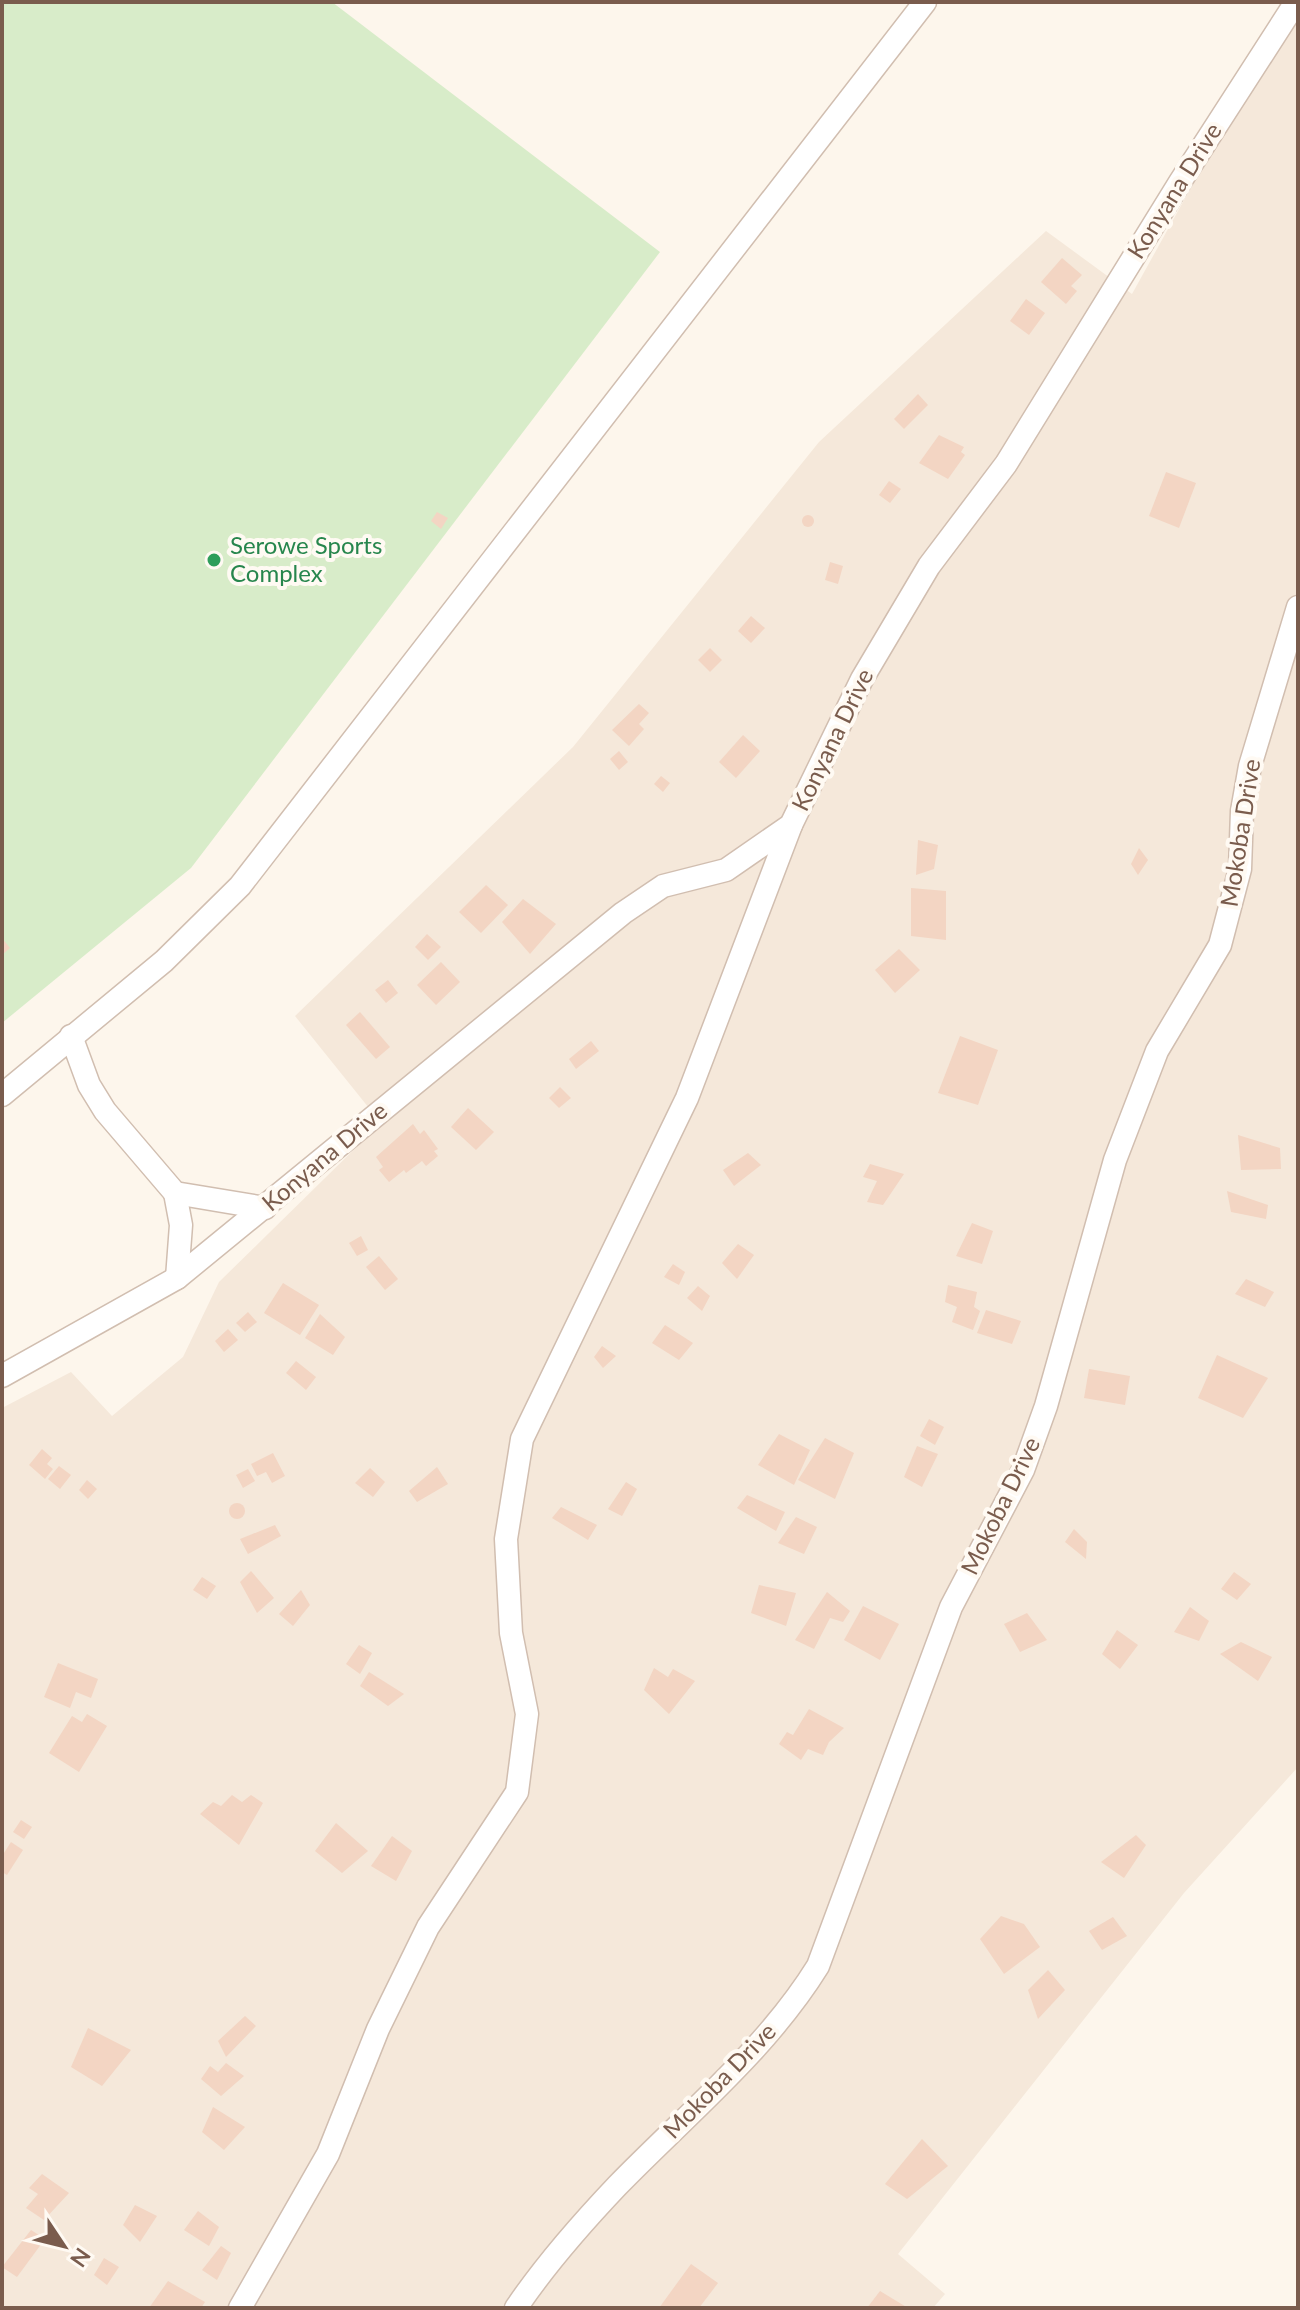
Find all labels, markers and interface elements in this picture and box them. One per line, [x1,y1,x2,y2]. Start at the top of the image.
street label: Konyana Drive [1121,117,1227,263]
place label: Serowe Sports Complex [230,530,382,587]
marker: Serowe Sports Complex [205,551,223,569]
street label: Konyana Drive [785,664,879,815]
street label: Mokoba Drive [1214,757,1266,909]
street label: Konyana Drive [256,1095,393,1217]
street label: Mokoba Drive [954,1432,1045,1579]
street label: Mokoba Drive [657,2016,781,2144]
north arrow [24,2206,104,2286]
text: N [65,2243,97,2272]

